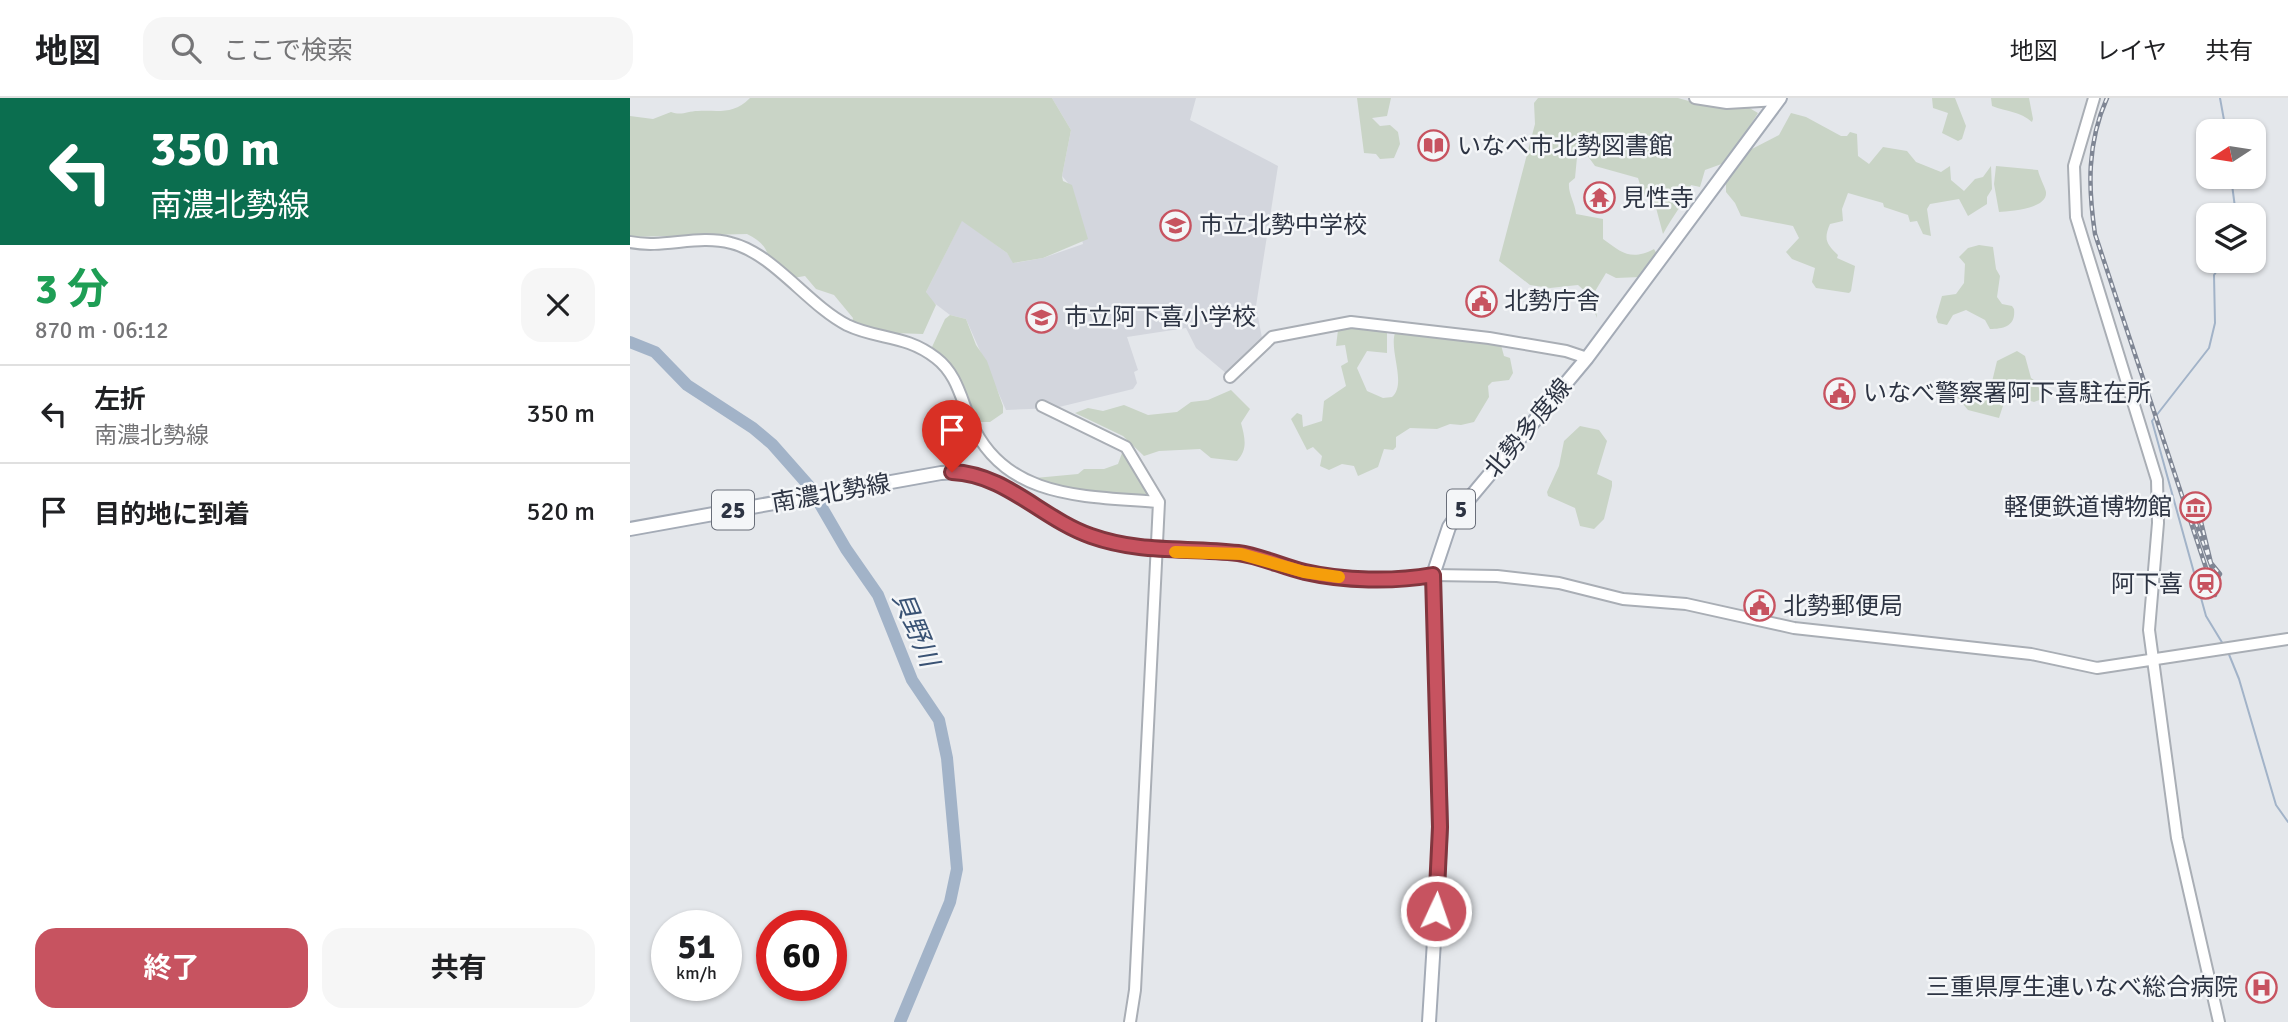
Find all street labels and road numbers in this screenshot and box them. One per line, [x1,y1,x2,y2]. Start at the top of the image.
street label: 北勢多度線 [1478,372,1578,484]
street label: 南濃北勢線 [769,468,893,518]
road number: 25 [712,490,754,530]
road number: 5 [1447,490,1475,528]

